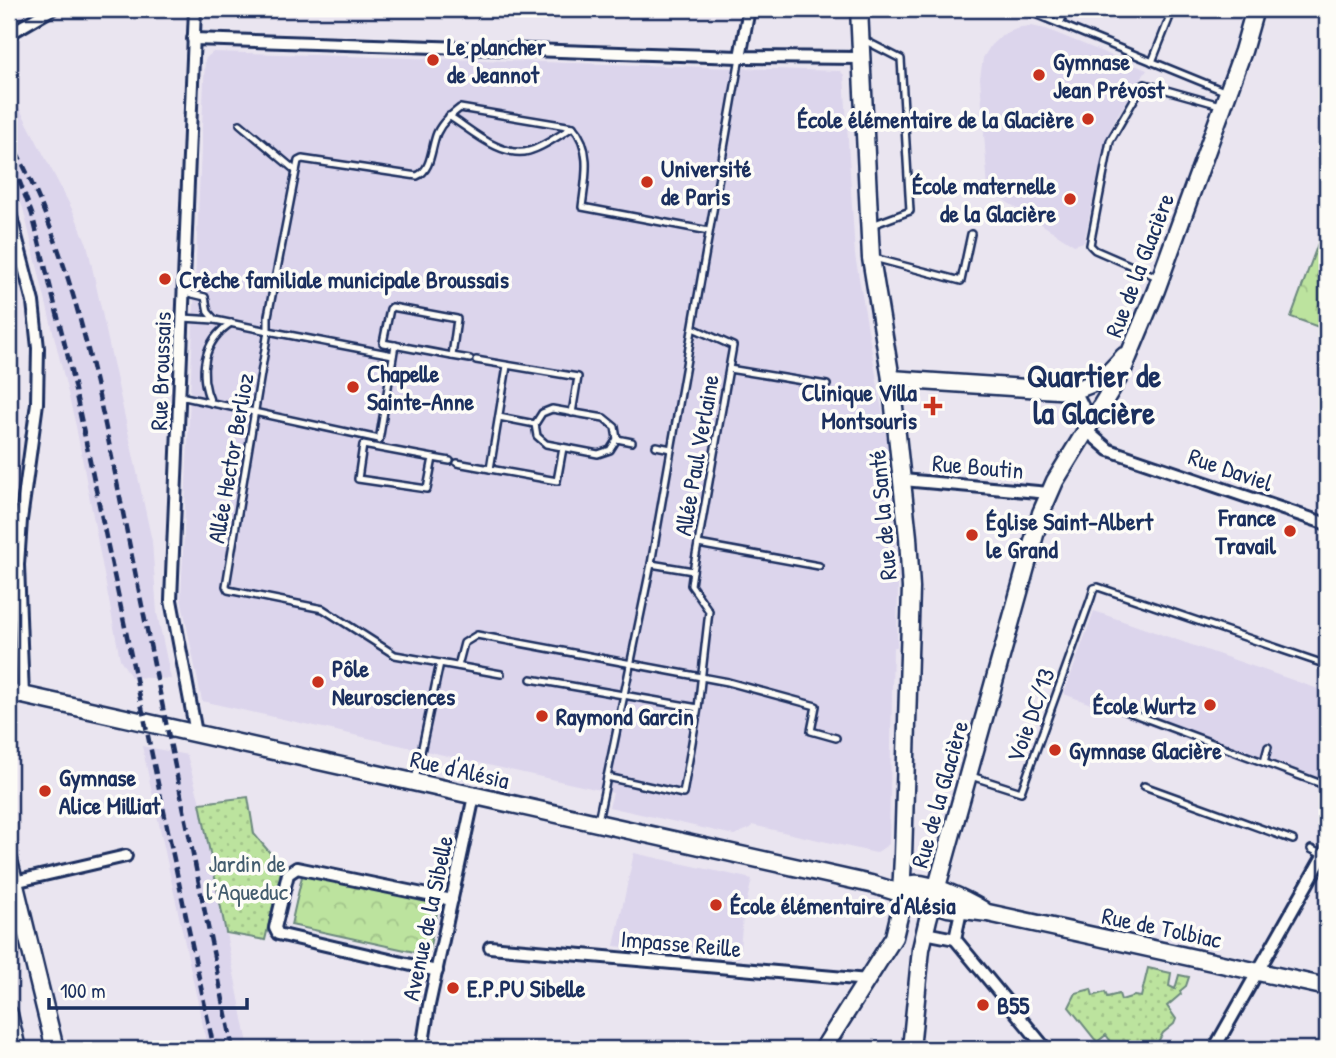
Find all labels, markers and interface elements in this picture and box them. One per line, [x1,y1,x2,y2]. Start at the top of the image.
place label: Le plancher de Jeannot [447,30,547,90]
place label: Gymnase Jean Prévost [1053,45,1165,105]
marker: Le plancher de Jeannot [425,52,441,68]
marker: Gymnase Jean Prévost [1031,67,1047,83]
place label: École élémentaire de la Glacière [797,103,1074,135]
marker: École élémentaire de la Glacière [1080,111,1096,127]
place label: Université de Paris [661,152,752,212]
place label: École maternelle de la Glacière [912,169,1056,229]
marker: Université de Paris [639,174,655,190]
street label: Rue de la Glacière [1097,188,1181,342]
marker: École maternelle de la Glacière [1062,191,1078,207]
place label: Crèche familiale municipale Broussais [179,263,509,296]
marker: Crèche familiale municipale Broussais [157,271,173,287]
street label: Rue Broussais [142,311,178,431]
district label: Quartier de la Glacière [1027,354,1161,434]
place label: Chapelle Sainte-Anne [367,357,475,417]
street label: Allée Hector Berlioz [199,370,261,546]
street label: Allée Paul Verlaine [666,372,726,538]
place label: Clinique Villa Montsouris [801,376,918,436]
marker: Chapelle Sainte-Anne [345,379,361,395]
marker: Clinique Villa Montsouris [923,396,943,416]
street label: Rue Daviel [1185,440,1278,499]
street label: Rue Boutin [931,446,1025,486]
street label: Rue de la Santé [860,448,904,581]
place label: France Travail [1214,501,1277,561]
place label: Église Saint-Albert le Grand [986,505,1154,565]
marker: France Travail [1282,523,1298,539]
marker: Église Saint-Albert le Grand [964,527,980,543]
place label: Pôle Neurosciences [332,652,455,712]
street label: Voie DC/13 [998,664,1062,766]
marker: Pôle Neurosciences [310,674,326,690]
place label: École Wurtz [1093,689,1197,721]
marker: École Wurtz [1202,697,1218,713]
place label: Raymond Garcin [556,700,694,733]
marker: Raymond Garcin [534,708,550,724]
street label: Rue de la Glacière [903,716,975,871]
place label: Gymnase Glacière [1069,734,1222,767]
street label: Rue d'Alésia [407,742,513,796]
marker: Gymnase Glacière [1047,742,1063,758]
place label: Gymnase Alice Milliat [59,761,161,821]
marker: Gymnase Alice Milliat [37,783,53,799]
street label: Avenue de la Sibelle [394,832,460,1003]
park label: Jardin de l’Aqueduc [206,847,289,907]
place label: École élémentaire d'Alésia [730,889,956,921]
marker: École élémentaire d'Alésia [708,897,724,913]
street label: Rue de Tolbiac [1099,899,1225,955]
street label: Impasse Reille [619,922,743,964]
scale bar [49,967,247,1011]
place label: E.P.PU Sibelle [467,972,586,1004]
text: 100 m [60,976,106,1005]
marker: E.P.PU Sibelle [445,980,461,996]
place label: B55 [997,989,1030,1021]
marker: B55 [975,997,991,1013]

